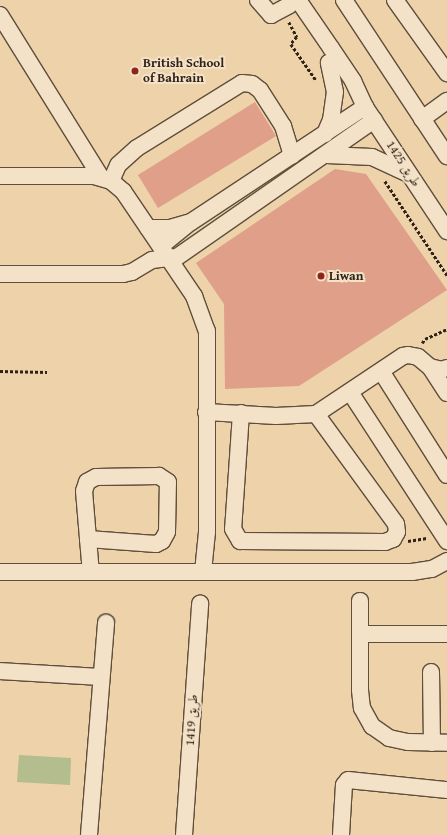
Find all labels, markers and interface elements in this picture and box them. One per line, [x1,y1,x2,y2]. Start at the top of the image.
place label: British School of Bahrain [143,56,224,87]
marker: British School of Bahrain [130,66,140,76]
street label: طريق 1425 [382,138,424,190]
place label: Liwan [329,268,363,284]
marker: Liwan [316,271,326,281]
street label: طريق 1419 [182,694,202,746]

